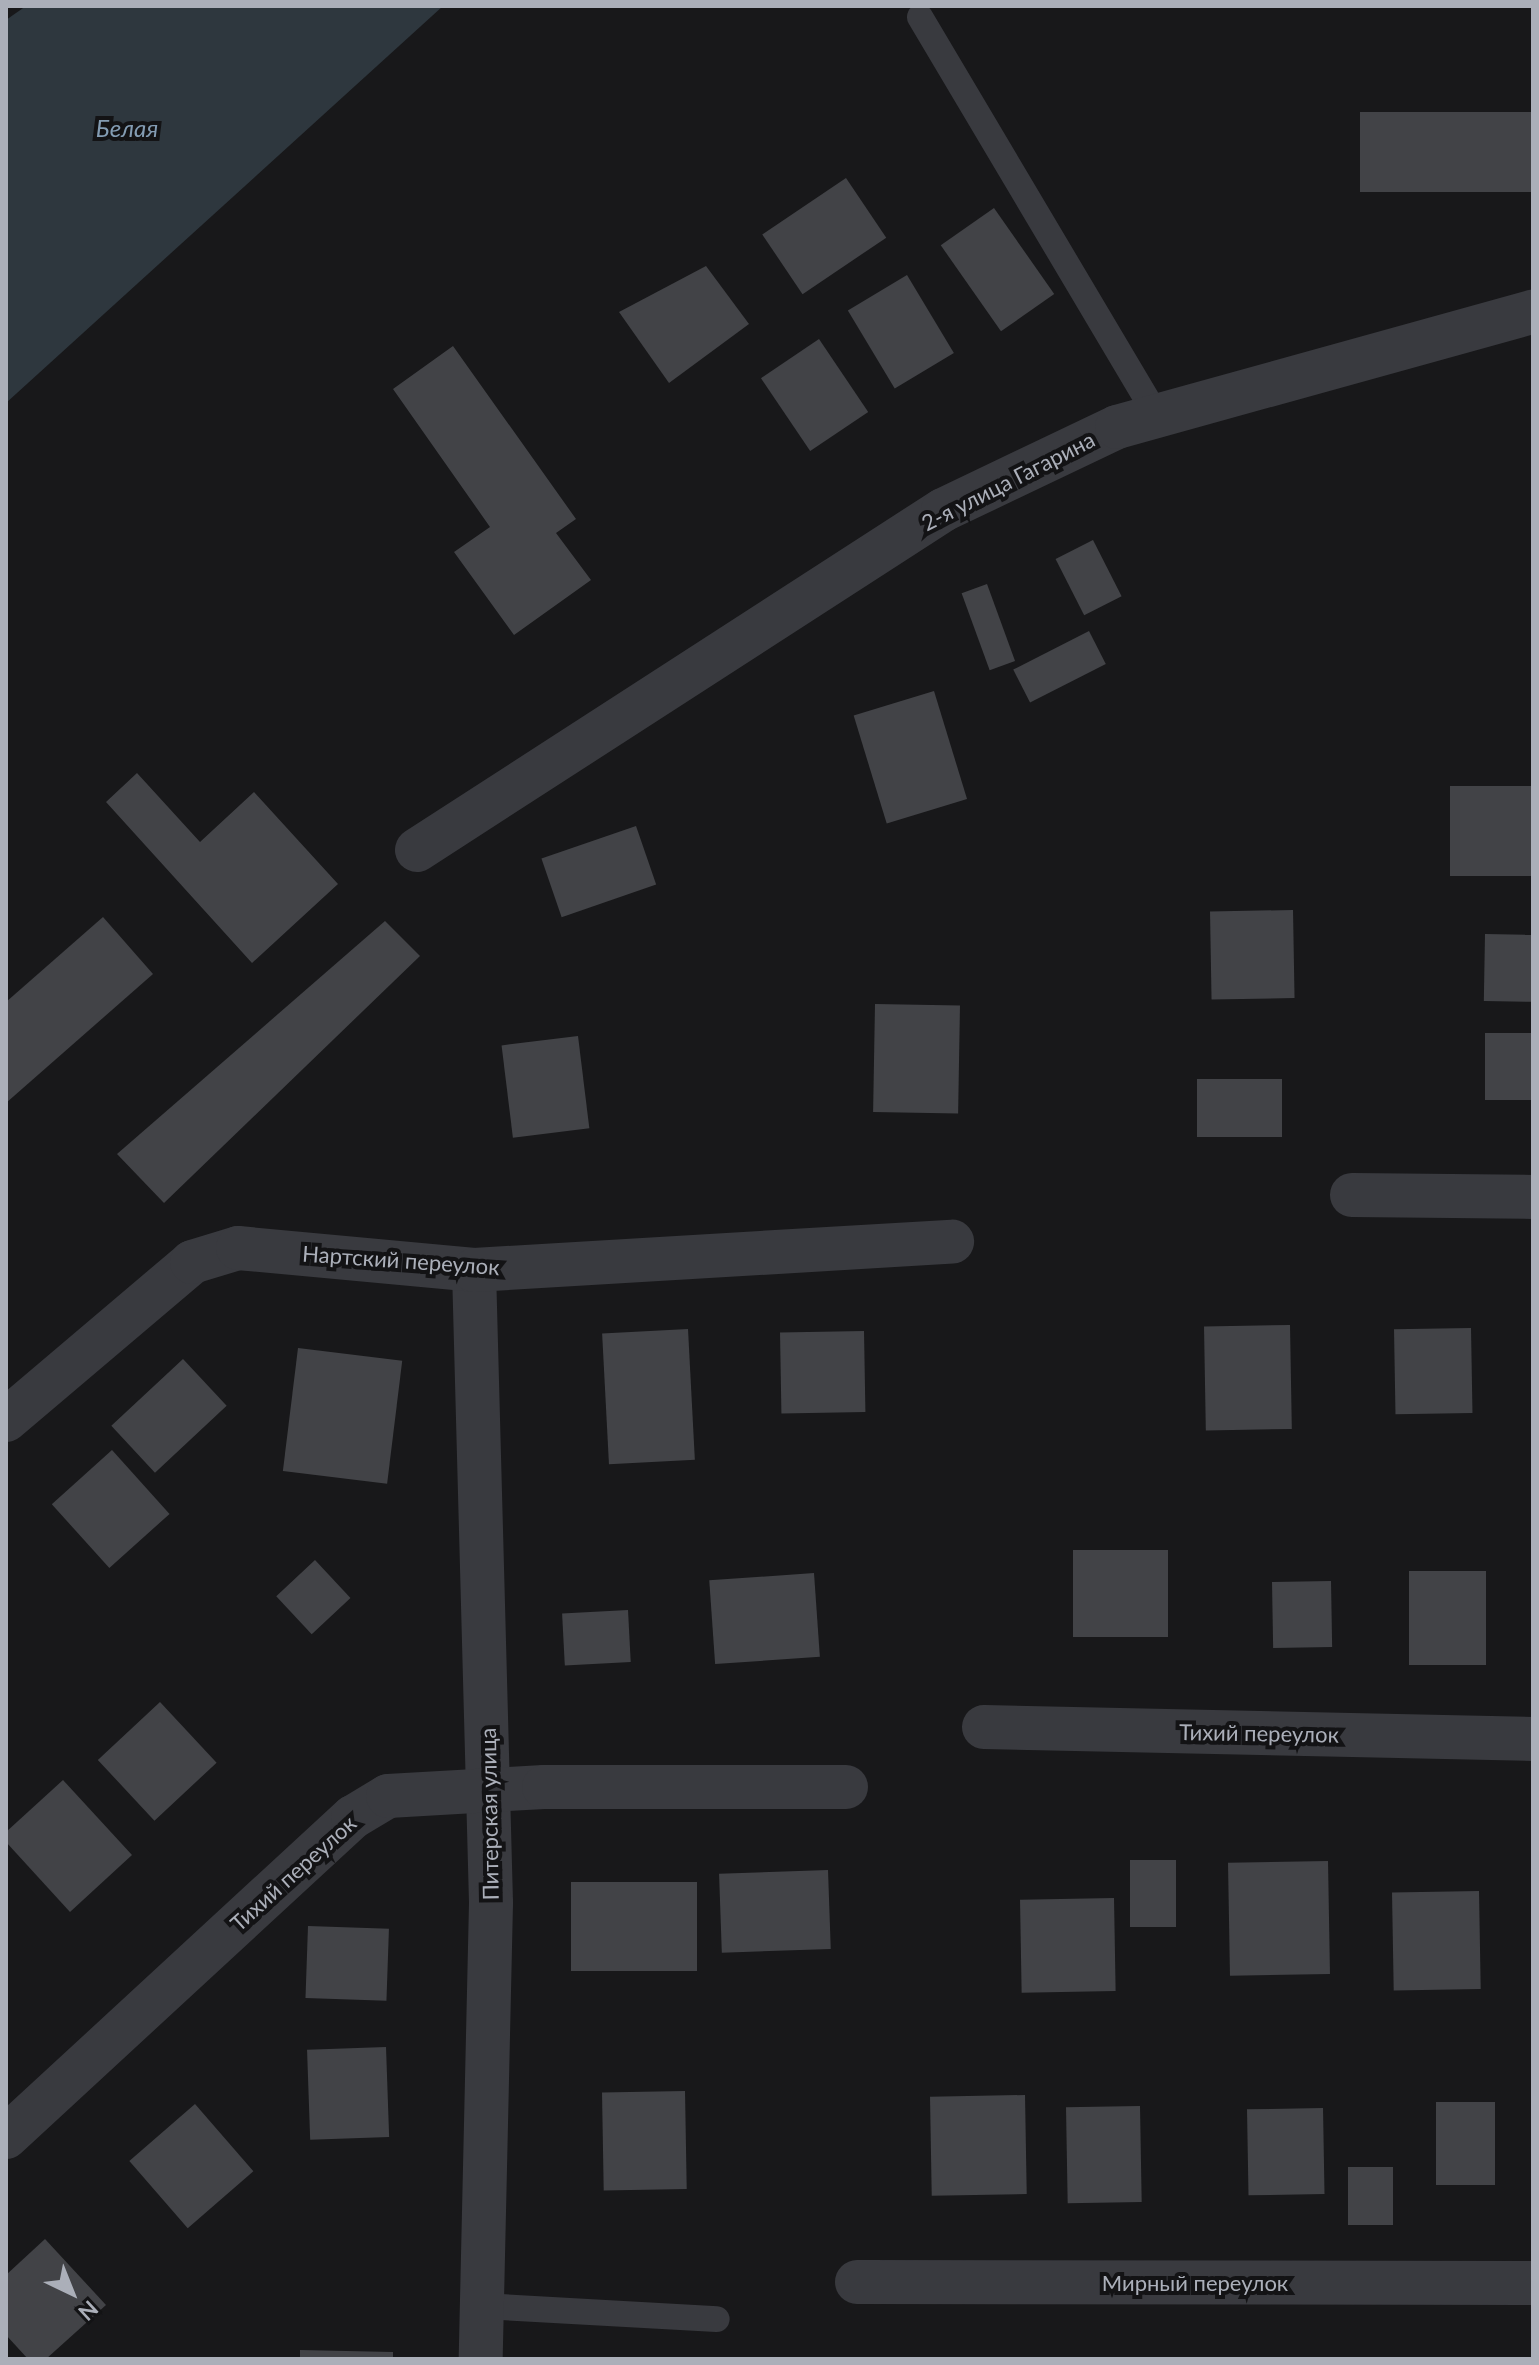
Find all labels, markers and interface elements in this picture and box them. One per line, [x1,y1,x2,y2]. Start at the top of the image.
water label: Белая [96,114,158,142]
street label: 2-я улица Гагарина [917,426,1099,536]
street label: Нартский переулок [301,1240,501,1280]
street label: Тихий переулок [1179,1718,1339,1748]
street label: Питерская улица [474,1727,504,1901]
street label: Тихий переулок [225,1810,361,1936]
north arrow [32,2253,112,2333]
street label: Мирный переулок [1102,2270,1288,2296]
text: N [73,2295,104,2327]

